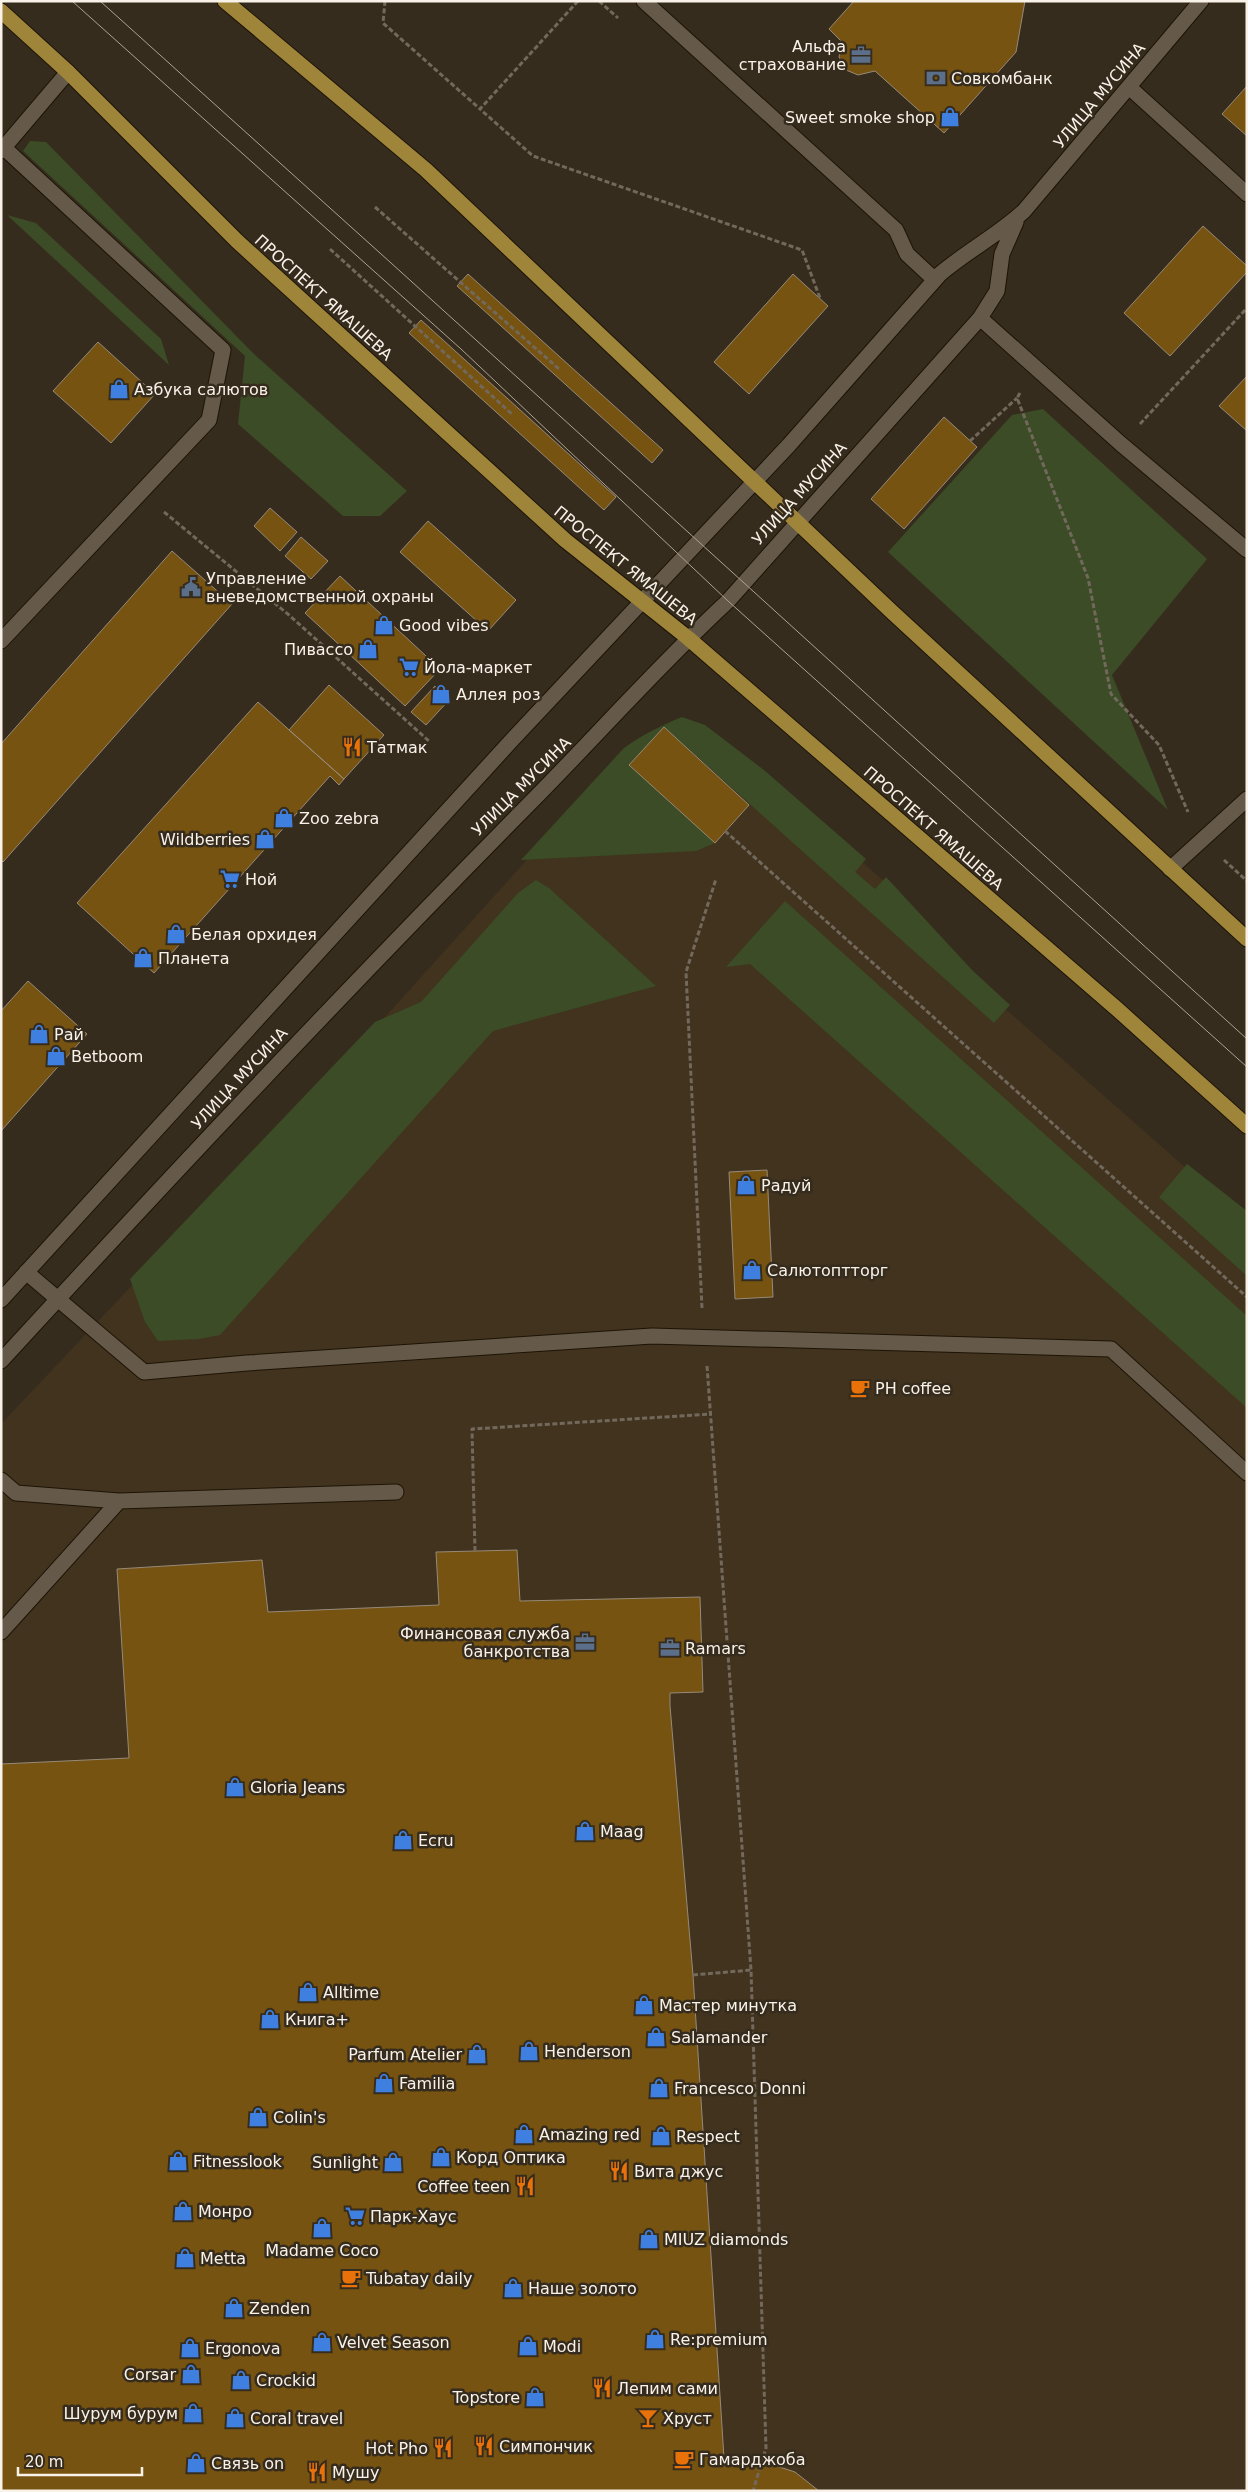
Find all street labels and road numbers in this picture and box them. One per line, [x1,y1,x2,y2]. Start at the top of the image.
street label: УЛИЦА МУСИНА [1050,39,1149,152]
street label: ПРОСПЕКТ ЯМАШЕВА [251,230,397,364]
street label: УЛИЦА МУСИНА [748,438,851,549]
street label: ПРОСПЕКТ ЯМАШЕВА [550,502,701,629]
street label: УЛИЦА МУСИНА [468,733,575,840]
street label: ПРОСПЕКТ ЯМАШЕВА [860,763,1007,894]
street label: УЛИЦА МУСИНА [187,1024,291,1133]

